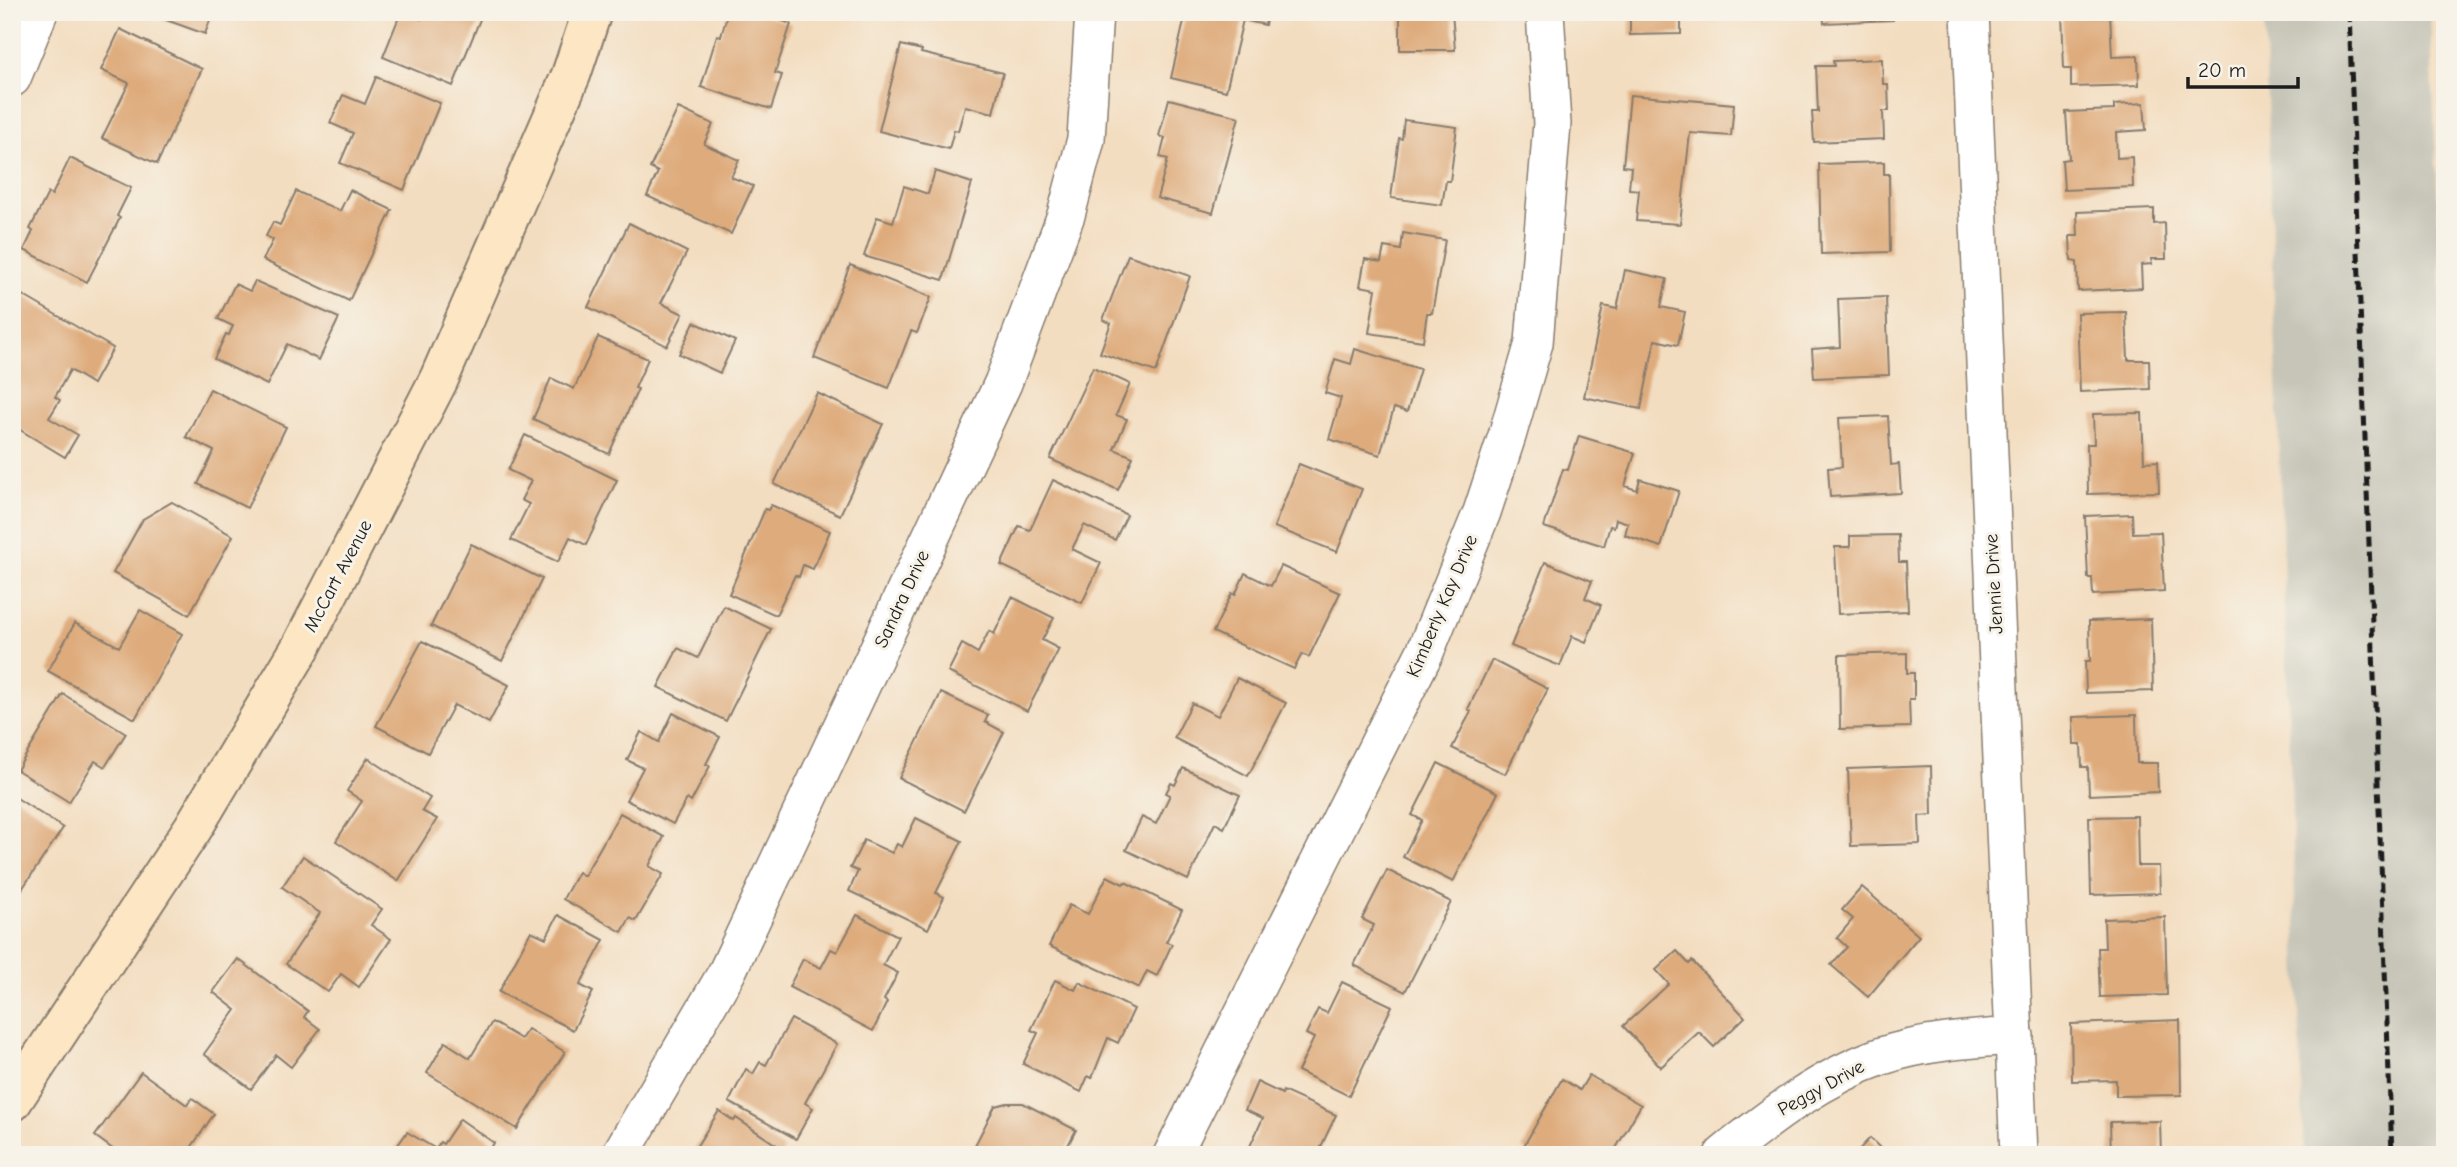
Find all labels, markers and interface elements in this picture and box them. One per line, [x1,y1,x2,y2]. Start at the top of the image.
scale bar [2188,46,2298,90]
text: 20 m [2198,58,2246,82]
street label: McCart Avenue [299,516,377,636]
street label: Kimberly Kay Drive [1402,531,1482,681]
street label: Jennie Drive [1980,533,2008,635]
street label: Sandra Drive [870,547,934,651]
street label: Peggy Drive [1774,1055,1868,1121]

